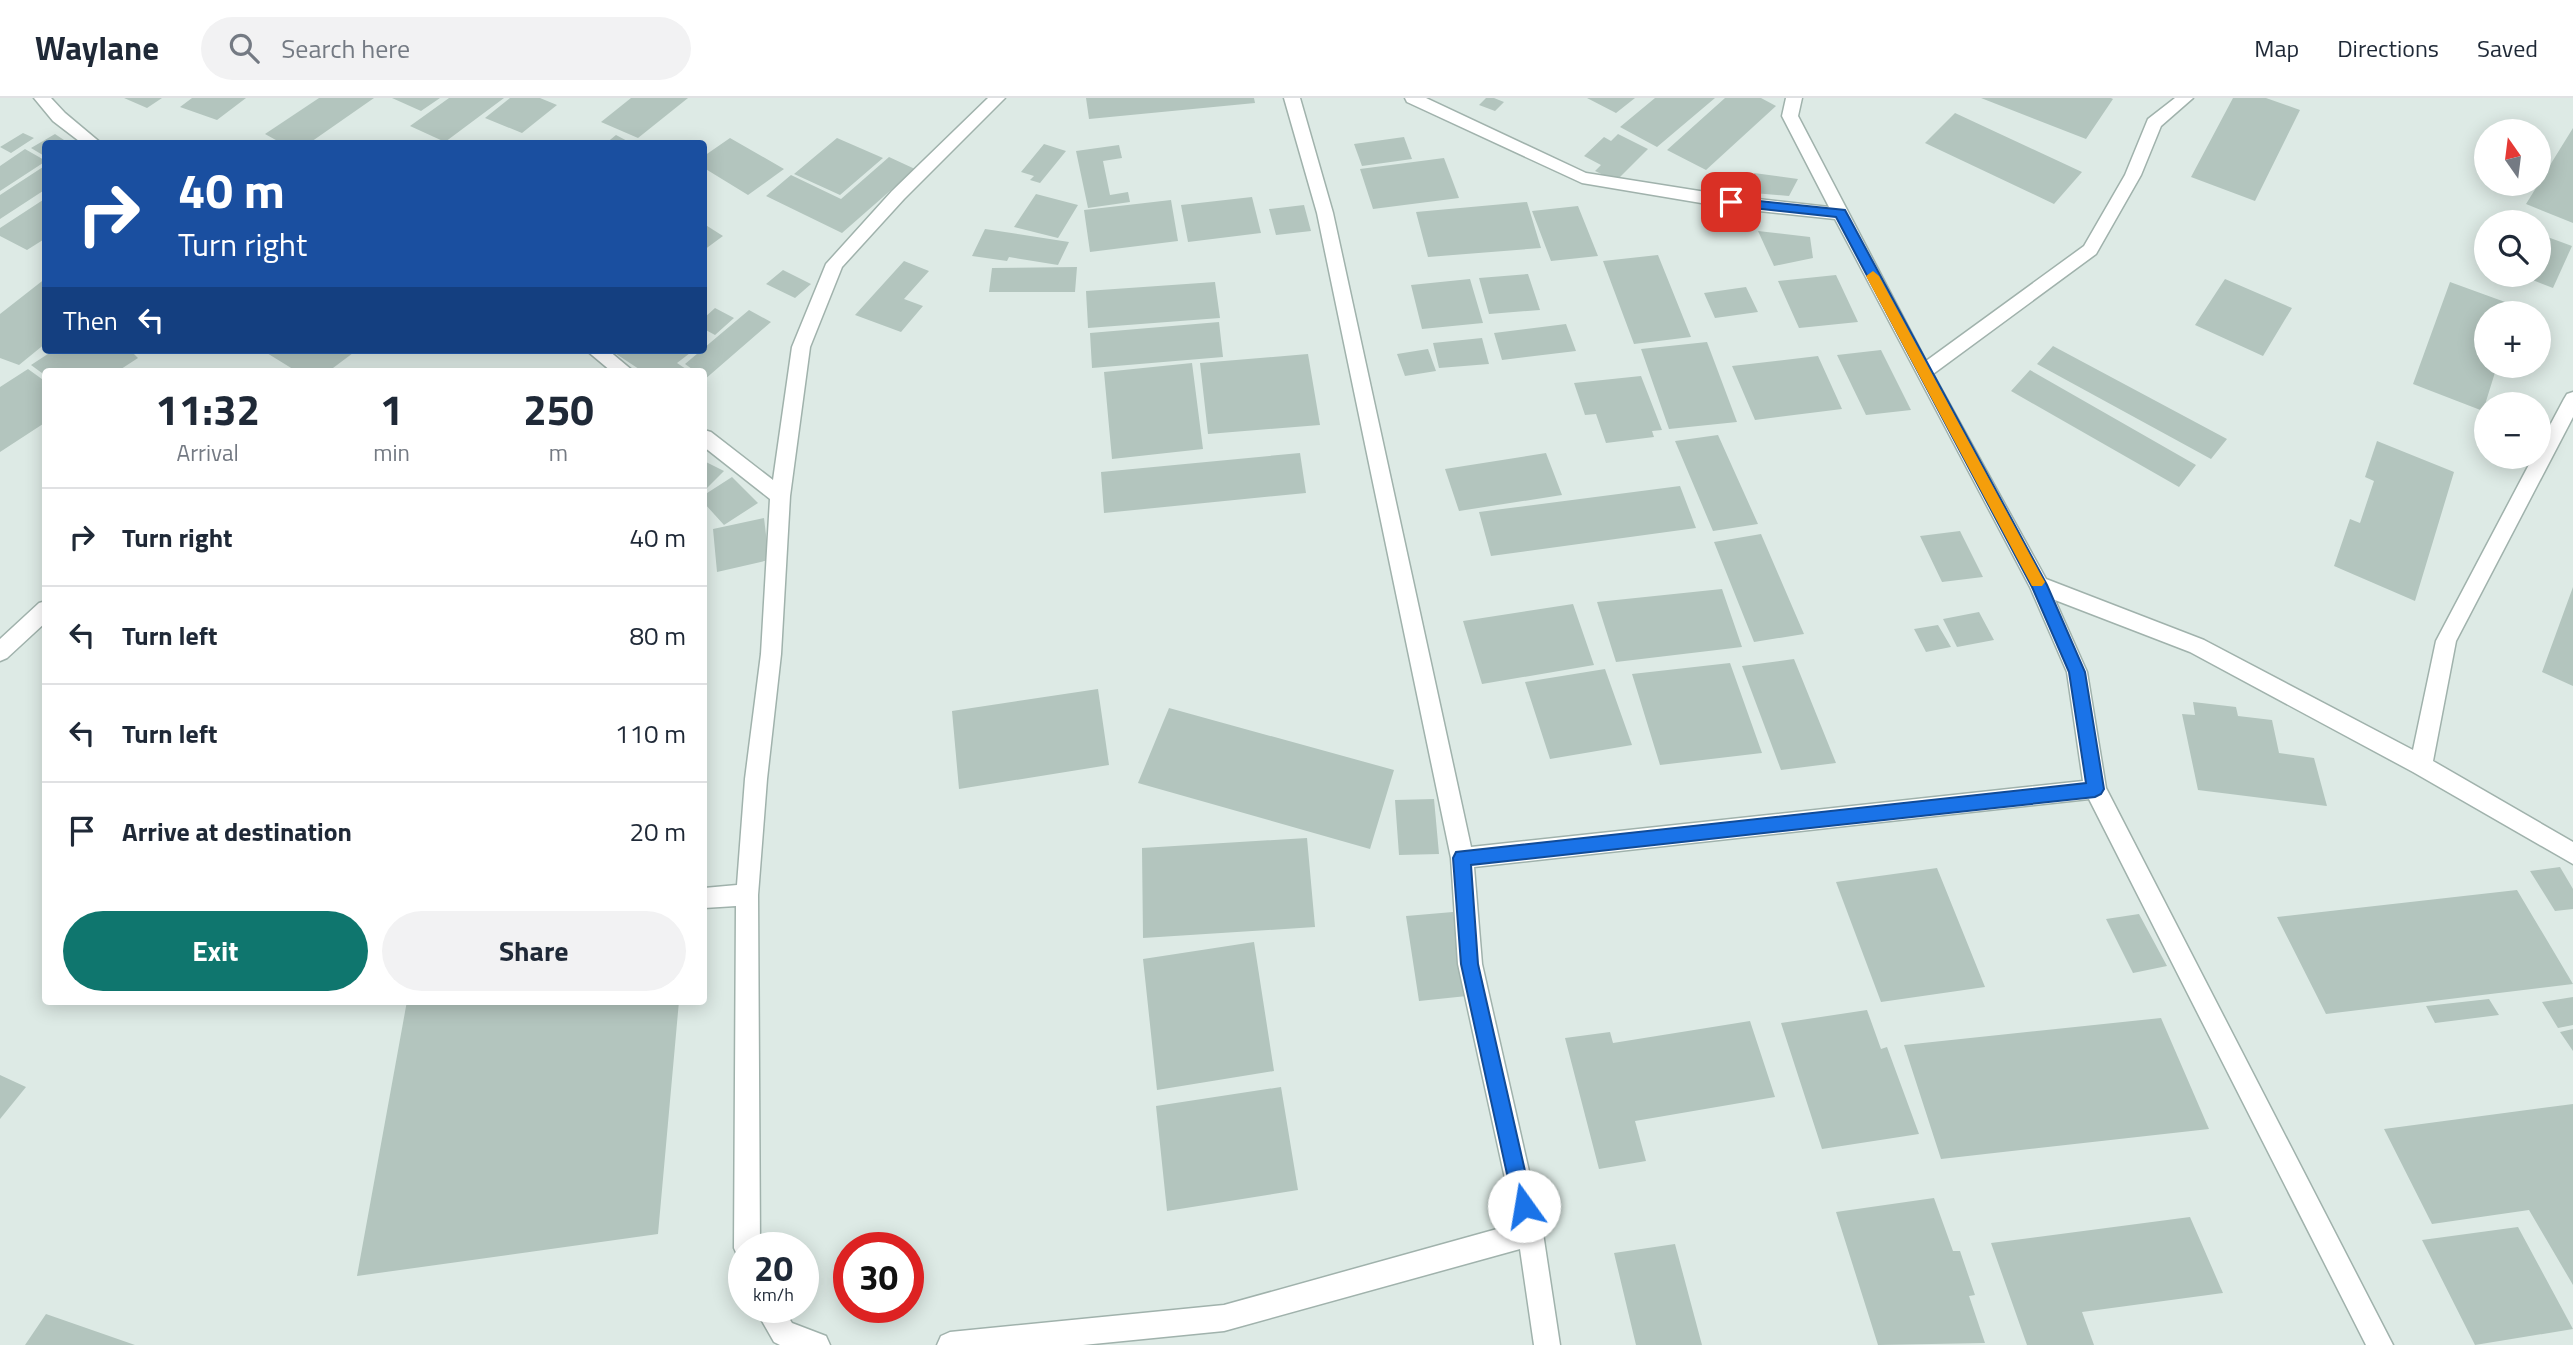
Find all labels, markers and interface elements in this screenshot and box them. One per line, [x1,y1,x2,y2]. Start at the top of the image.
search box [201,17,691,80]
text: Waylane [35,23,159,73]
icon: search [225,29,263,67]
text: Search here [281,29,410,68]
text: Map [2254,30,2299,66]
text: Directions [2337,30,2439,66]
text: Saved [2477,30,2538,66]
north arrow [2474,119,2552,196]
map controls [2474,119,2551,469]
text: 40 m [178,152,285,227]
icon: right [63,168,154,259]
pin [1701,172,1761,232]
icon: arrive [1712,183,1750,221]
button: search [2474,210,2551,287]
text: Turn right [178,220,307,268]
text: Then [63,301,118,340]
icon: left [132,301,170,339]
button: + [2474,301,2551,378]
text: 11:32 [155,377,260,441]
text: 1 [380,377,403,441]
text: 250 [523,377,594,441]
button: − [2474,392,2551,469]
text: Arrival [176,435,239,470]
text: min [373,435,410,470]
text: m [549,435,568,470]
icon: right [63,518,101,556]
text: Turn right [122,518,233,557]
text: 40 m [629,518,686,557]
icon: left [63,616,101,654]
text: Turn left [122,616,217,655]
text: 80 m [629,616,686,655]
icon: left [63,714,101,752]
text: Turn left [122,714,217,753]
text: 110 m [615,714,686,753]
icon: arrive [63,812,101,850]
text: Arrive at destination [122,812,352,851]
text: 20 m [629,812,686,851]
button: Exit [63,911,368,991]
button: Share [382,911,686,991]
position arrow [1487,1169,1561,1243]
speed limit sign: 30 [833,1232,924,1323]
text: 20 [754,1241,793,1295]
text: km/h [753,1281,794,1308]

